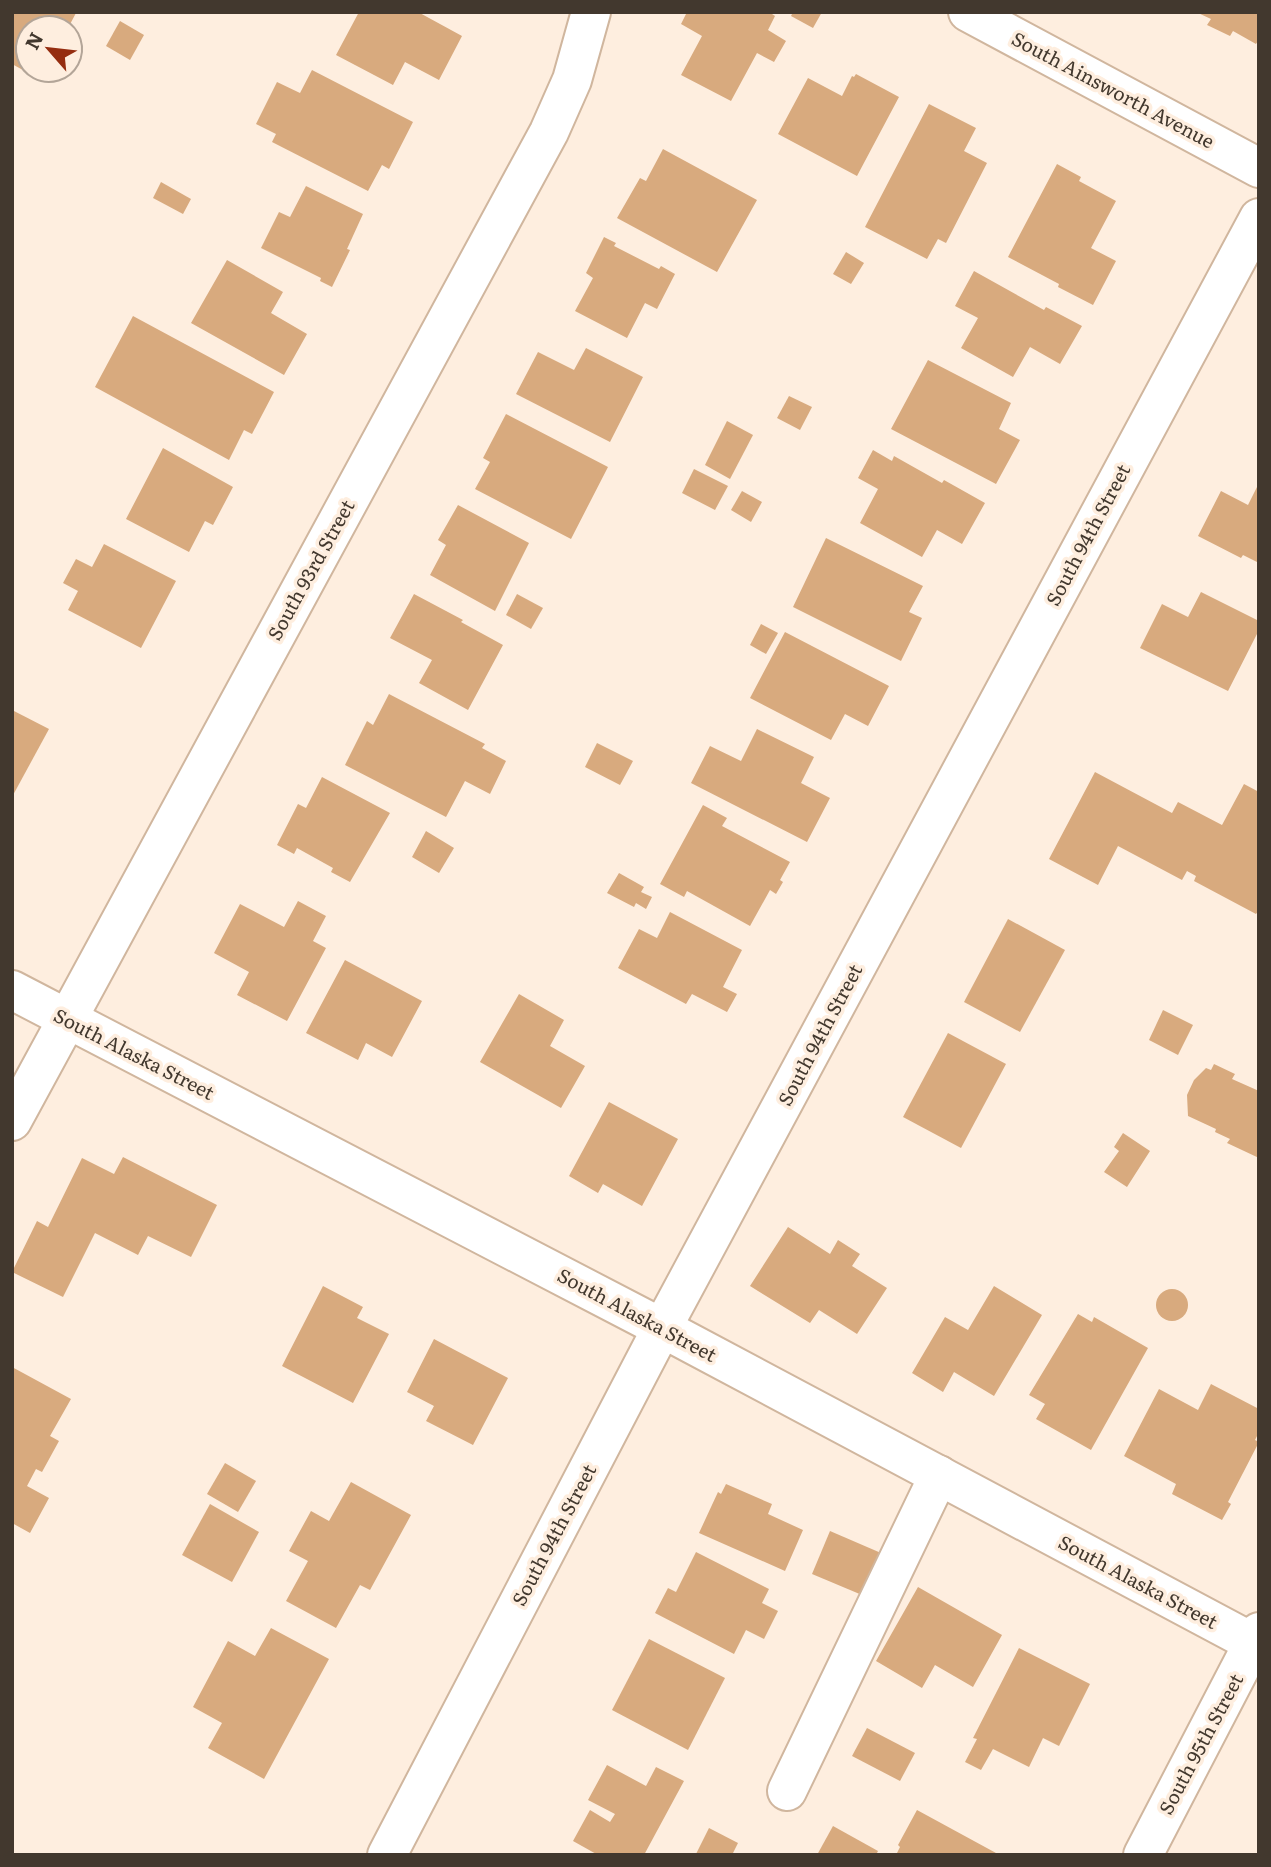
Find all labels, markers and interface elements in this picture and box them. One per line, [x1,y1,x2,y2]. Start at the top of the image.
north arrow [14,14,84,84]
street label: South Ainsworth Avenue [1007,24,1220,155]
text: N [17,27,49,54]
street label: South 94th Street [1038,458,1136,610]
street label: South 93rd Street [260,494,361,645]
street label: South 94th Street [770,958,868,1110]
street label: South Alaska Street [49,1000,220,1106]
street label: South Alaska Street [553,1260,722,1368]
street label: South 94th Street [504,1458,602,1610]
street label: South Alaska Street [1054,1527,1223,1635]
street label: South 95th Street [1151,1668,1249,1819]

